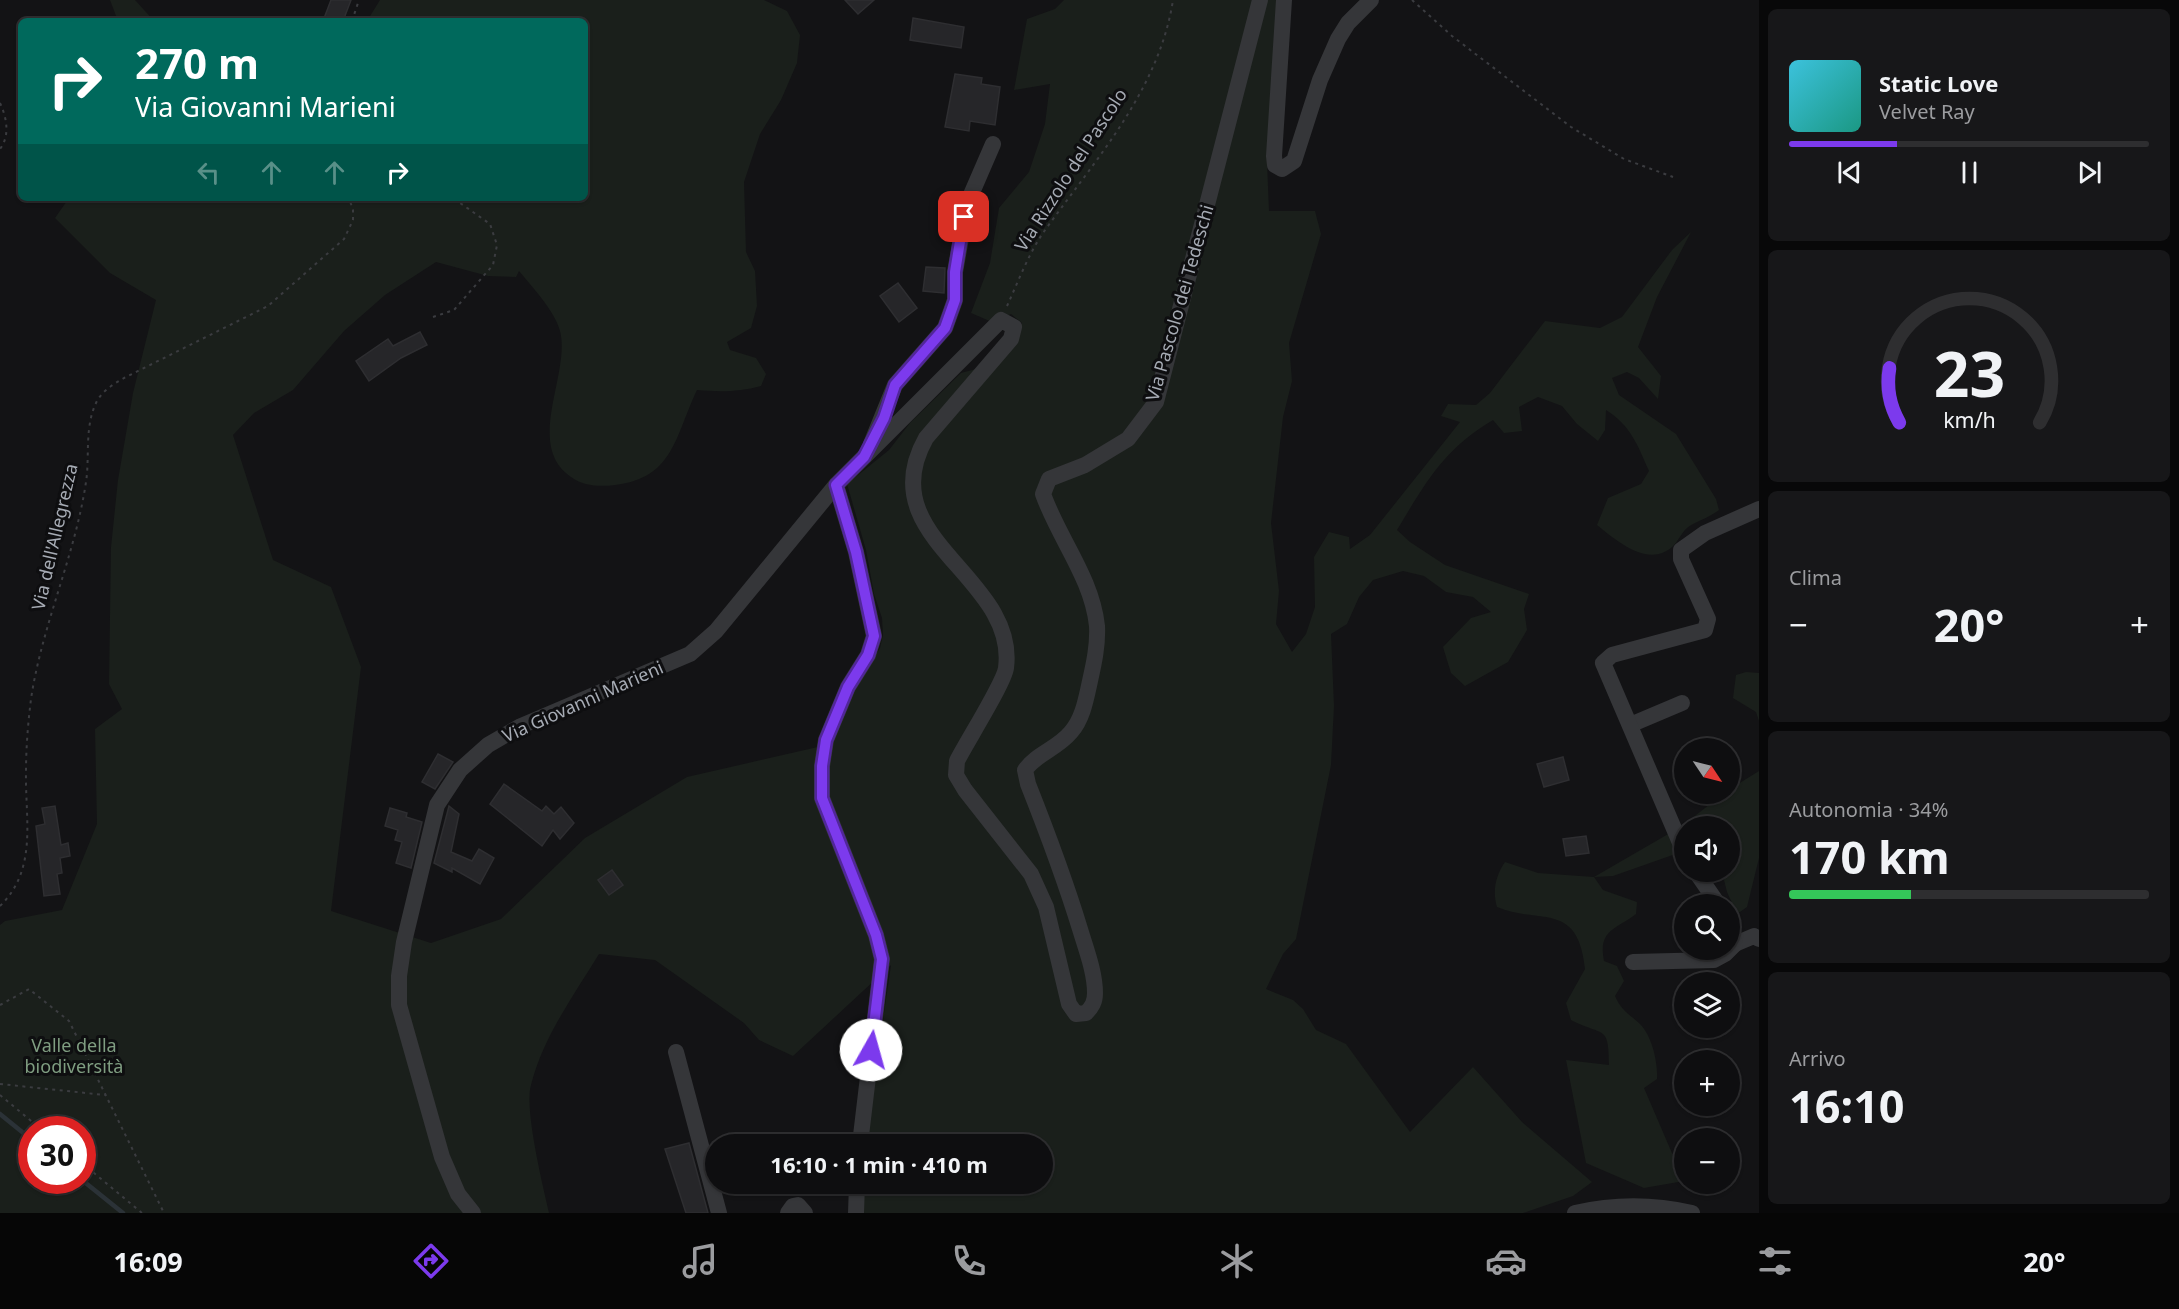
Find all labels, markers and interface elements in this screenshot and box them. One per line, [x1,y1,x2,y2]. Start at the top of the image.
text: 270 m [135,34,259,91]
icon: right [36,42,114,120]
text: Static Love [1879,68,1998,98]
street label: Via Rizzolo del Pascolo [1009,84,1132,255]
text: Via Giovanni Marieni [135,88,396,125]
text: Velvet Ray [1879,98,1975,125]
icon: left [192,156,225,189]
icon: ahead [255,156,288,189]
icon: ahead [318,156,351,189]
icon: right [381,156,414,189]
icon: previous [1833,156,1866,189]
icon: pause [1953,156,1986,189]
icon: next [2073,156,2106,189]
pin [938,191,989,242]
icon: arrive [947,200,980,233]
street label: Via Pascolo dei Tedeschi [1139,202,1219,404]
text: 23 [1933,330,2005,415]
text: km/h [1943,405,1995,434]
street label: Via dell'Allegrezza [26,461,83,612]
text: Clima [1789,564,1842,591]
text: 20° [1934,594,2004,655]
text: − [1789,602,1808,647]
text: + [2130,602,2149,647]
street label: Via Giovanni Marieni [498,655,667,747]
north arrow [1674,738,1740,804]
map controls [1674,738,1740,1194]
text: Autonomia · 34% [1789,796,1948,823]
button: sound [1674,816,1740,882]
text: 170 km [1789,826,1950,887]
button: search [1674,894,1740,960]
button: layers [1674,972,1740,1038]
position arrow [839,1018,903,1082]
park label: Valle della biodiversità [25,1033,123,1078]
text: Arrivo [1789,1045,1846,1072]
button: + [1674,1050,1740,1116]
text: 16:10 [1789,1075,1905,1136]
speed limit sign: 30 [18,1116,96,1194]
button: − [1674,1128,1740,1194]
text: 16:10 · 1 min · 410 m [770,1149,988,1179]
icon: directions [410,1240,452,1282]
icon: music [679,1240,721,1282]
icon: phone [948,1240,990,1282]
icon: climate [1216,1240,1258,1282]
icon: car [1485,1240,1527,1282]
icon: filters [1754,1240,1796,1282]
text: 16:09 [113,1243,183,1280]
text: 20° [2023,1243,2066,1280]

